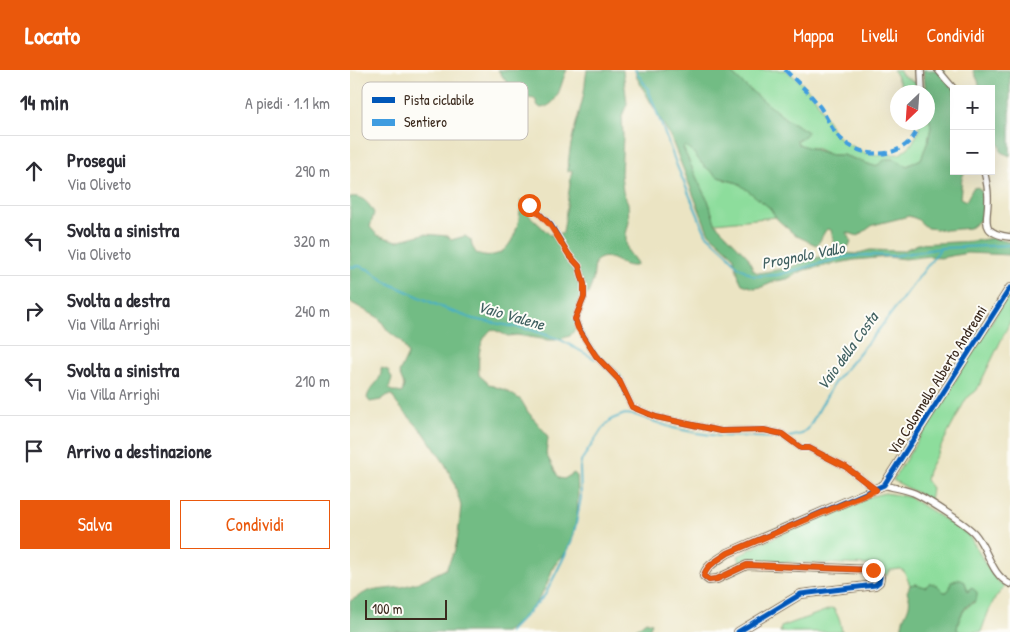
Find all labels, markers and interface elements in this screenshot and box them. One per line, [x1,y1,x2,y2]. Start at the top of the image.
text: Locato [25,19,80,51]
text: Mappa [793,23,834,48]
text: Livelli [862,23,898,48]
text: Condividi [926,23,985,48]
legend [362,82,528,140]
north arrow [890,85,935,130]
map controls [950,85,995,175]
button: + [950,85,995,130]
text: 14 min [20,88,69,117]
text: Pista ciclabile [404,90,475,109]
text: A piedi · 1.1 km [245,92,330,114]
text: Sentiero [404,112,447,131]
button: − [950,130,995,175]
text: Prosegui [67,147,126,173]
icon: ahead [20,157,48,185]
text: 290 m [295,160,330,182]
text: Via Oliveto [67,173,131,195]
route start [518,194,541,217]
text: Svolta a sinistra [67,217,179,243]
icon: left [20,227,48,255]
text: 320 m [294,230,330,252]
water label: Prognolo Vallo [760,236,848,274]
text: Via Oliveto [67,243,131,265]
text: Svolta a destra [67,287,170,313]
water label: Vaio Valene [475,295,548,335]
icon: right [20,297,48,325]
text: 240 m [295,300,330,322]
street label: Via Colonnello Alberto Andreani [882,301,992,459]
water label: Vaio della Costa [811,306,884,395]
text: Via Villa Arrighi [67,313,160,335]
text: Svolta a sinistra [67,357,179,383]
icon: left [20,367,48,395]
text: 210 m [295,370,330,392]
text: Via Villa Arrighi [67,383,160,405]
icon: arrive [20,437,48,465]
text: Arrivo a destinazione [67,438,212,464]
button: Salva [20,500,170,549]
button: Condividi [180,500,330,549]
route end [862,559,885,582]
scale bar [365,597,448,620]
text: 100 m [372,599,402,618]

